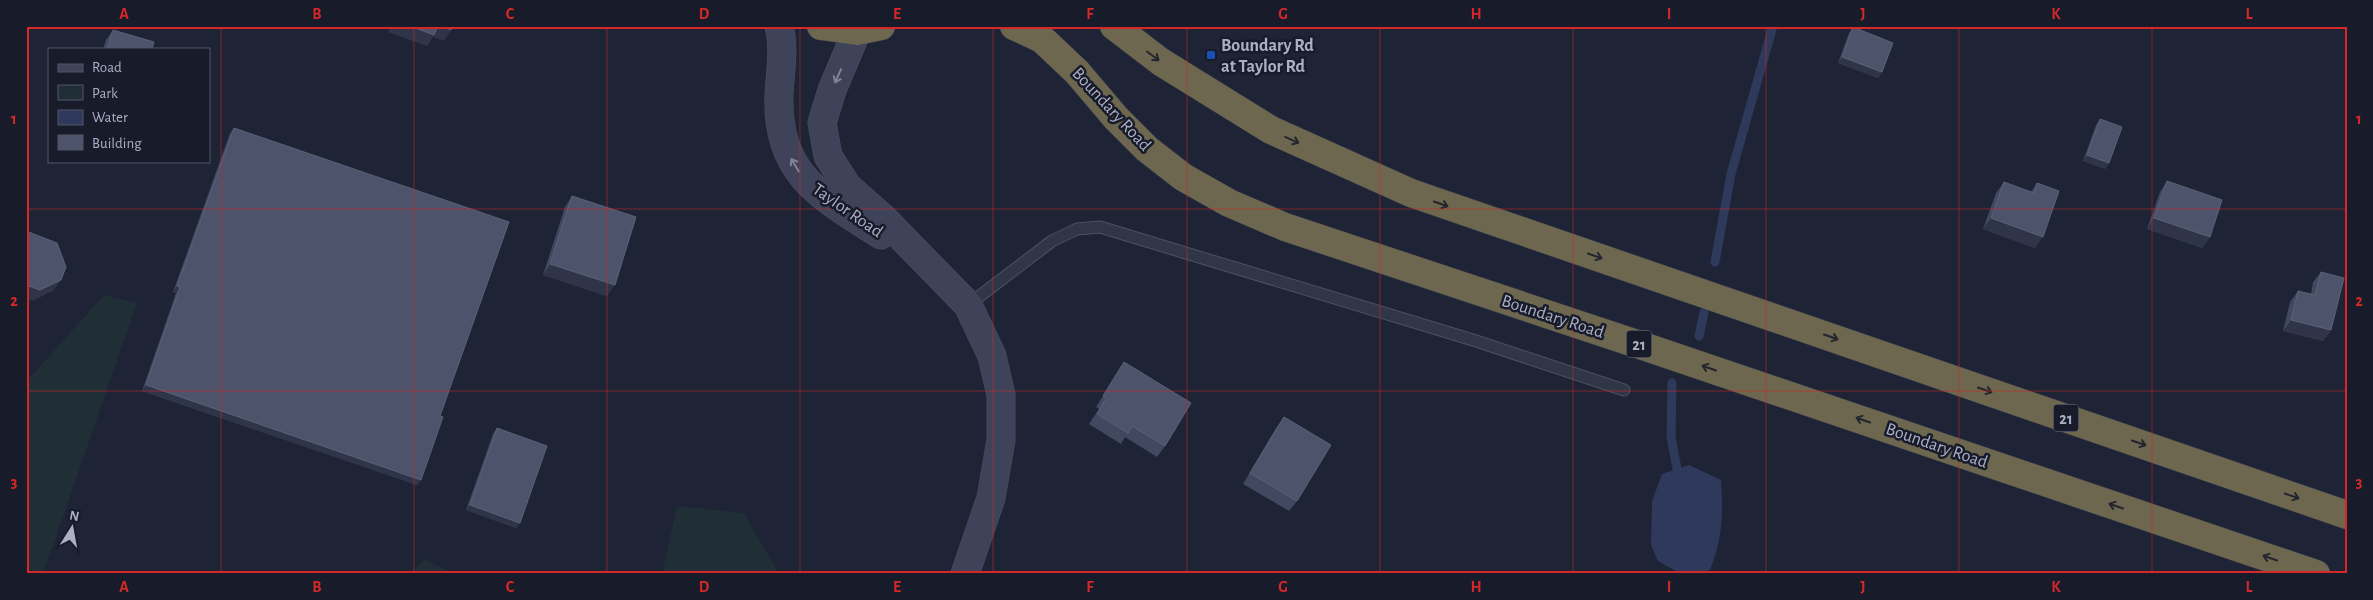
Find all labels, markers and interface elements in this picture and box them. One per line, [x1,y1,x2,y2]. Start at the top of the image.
text: A [119,6,129,22]
text: B [312,6,322,22]
text: C [506,6,515,22]
text: D [699,6,710,22]
text: E [893,6,901,22]
text: F [1086,6,1094,22]
text: G [1278,6,1288,22]
text: H [1470,6,1482,22]
text: I [1667,6,1671,22]
text: J [1860,6,1866,22]
text: K [2051,6,2061,22]
text: L [2246,6,2253,22]
place label: Boundary Rd at Taylor Rd [1221,37,1314,76]
legend [48,48,210,162]
marker: Boundary Rd at Taylor Rd [1205,49,1217,61]
one-way arrow [1146,51,1160,61]
text: Road [92,60,122,75]
street label: Boundary Road [1068,65,1154,155]
one-way arrow [833,68,842,83]
text: Park [92,86,118,101]
text: Water [92,110,128,125]
text: 1 [11,111,17,127]
text: 1 [2356,111,2362,127]
one-way arrow [1284,135,1299,145]
text: Building [92,136,142,151]
one-way arrow [789,159,799,173]
street label: Taylor Road [809,180,886,241]
one-way arrow [1433,200,1448,209]
one-way arrow [1587,252,1602,261]
street label: Boundary Road [1499,292,1606,342]
text: 2 [10,293,18,309]
text: 2 [2355,293,2363,309]
road number: 21 [1626,330,1652,358]
one-way arrow [1823,333,1839,342]
one-way arrow [1701,363,1717,372]
one-way arrow [1977,386,1992,395]
road number: 21 [2054,404,2078,432]
one-way arrow [1855,415,1871,425]
street label: Boundary Road [1883,420,1990,472]
one-way arrow [2130,439,2146,448]
text: 3 [11,474,18,490]
text: 3 [2356,474,2363,490]
one-way arrow [2284,492,2300,501]
one-way arrow [2109,501,2124,510]
north arrow [48,502,98,552]
text: N [68,508,80,524]
one-way arrow [2263,553,2278,562]
text: A [119,579,129,595]
text: B [312,579,322,595]
text: C [506,579,515,595]
text: D [699,579,710,595]
text: E [893,579,901,595]
text: F [1086,579,1094,595]
text: G [1278,579,1288,595]
text: H [1470,579,1482,595]
text: I [1667,579,1671,595]
text: J [1860,579,1866,595]
text: K [2051,579,2061,595]
text: L [2246,579,2253,595]

